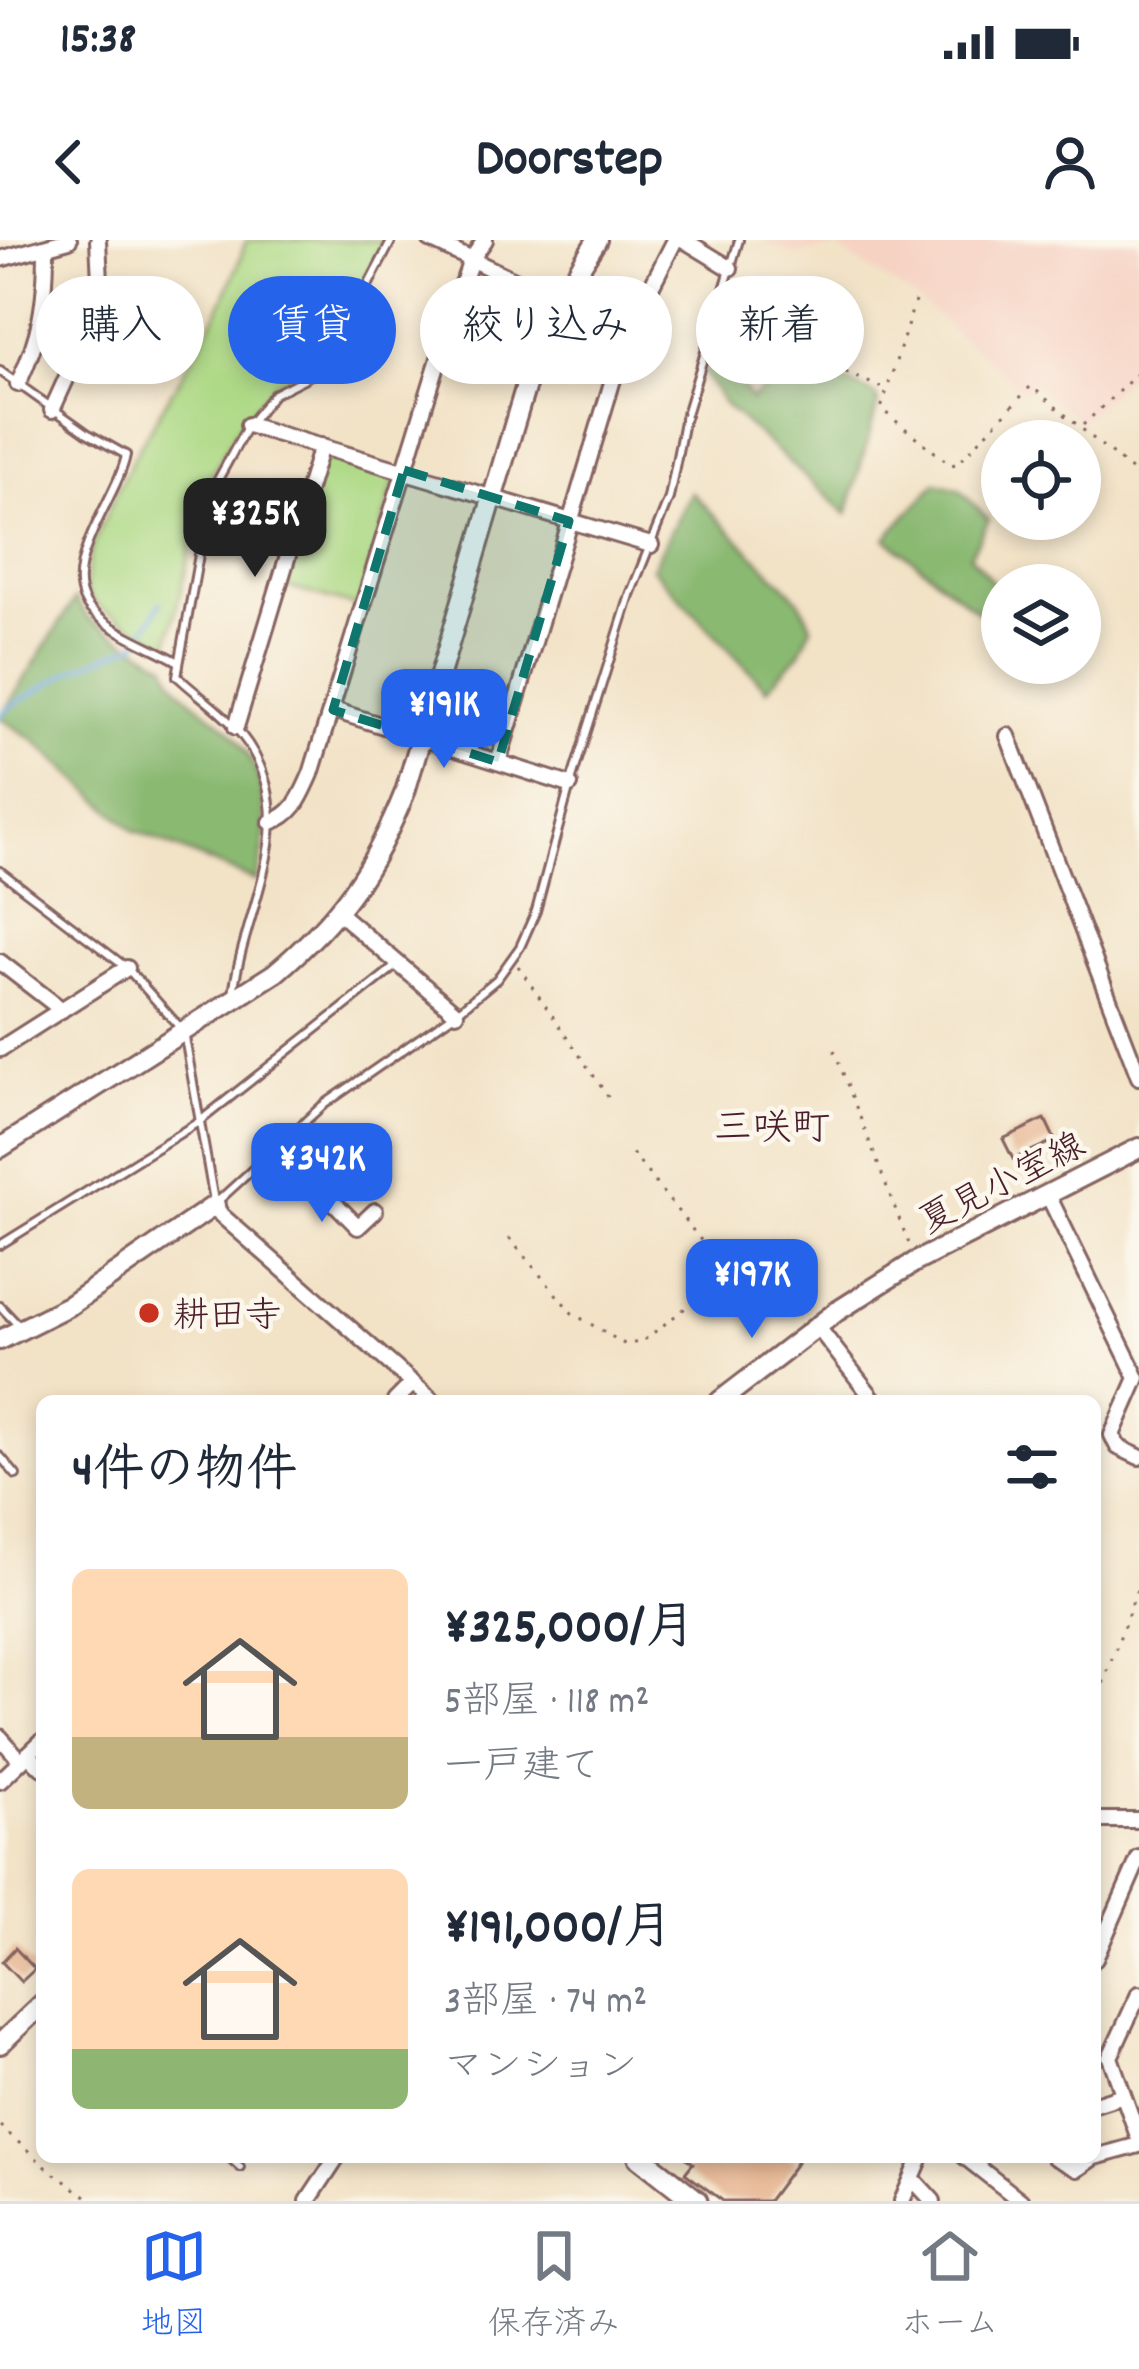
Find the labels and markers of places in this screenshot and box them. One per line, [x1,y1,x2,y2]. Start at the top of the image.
pin: ¥325K [171,478,339,580]
pin: ¥191K [360,669,528,771]
pin: ¥342K [238,1123,406,1225]
pin: ¥197K [668,1239,836,1341]
place label: 耕田寺 [173,1293,281,1345]
marker: 耕田寺 [136,1300,162,1326]

